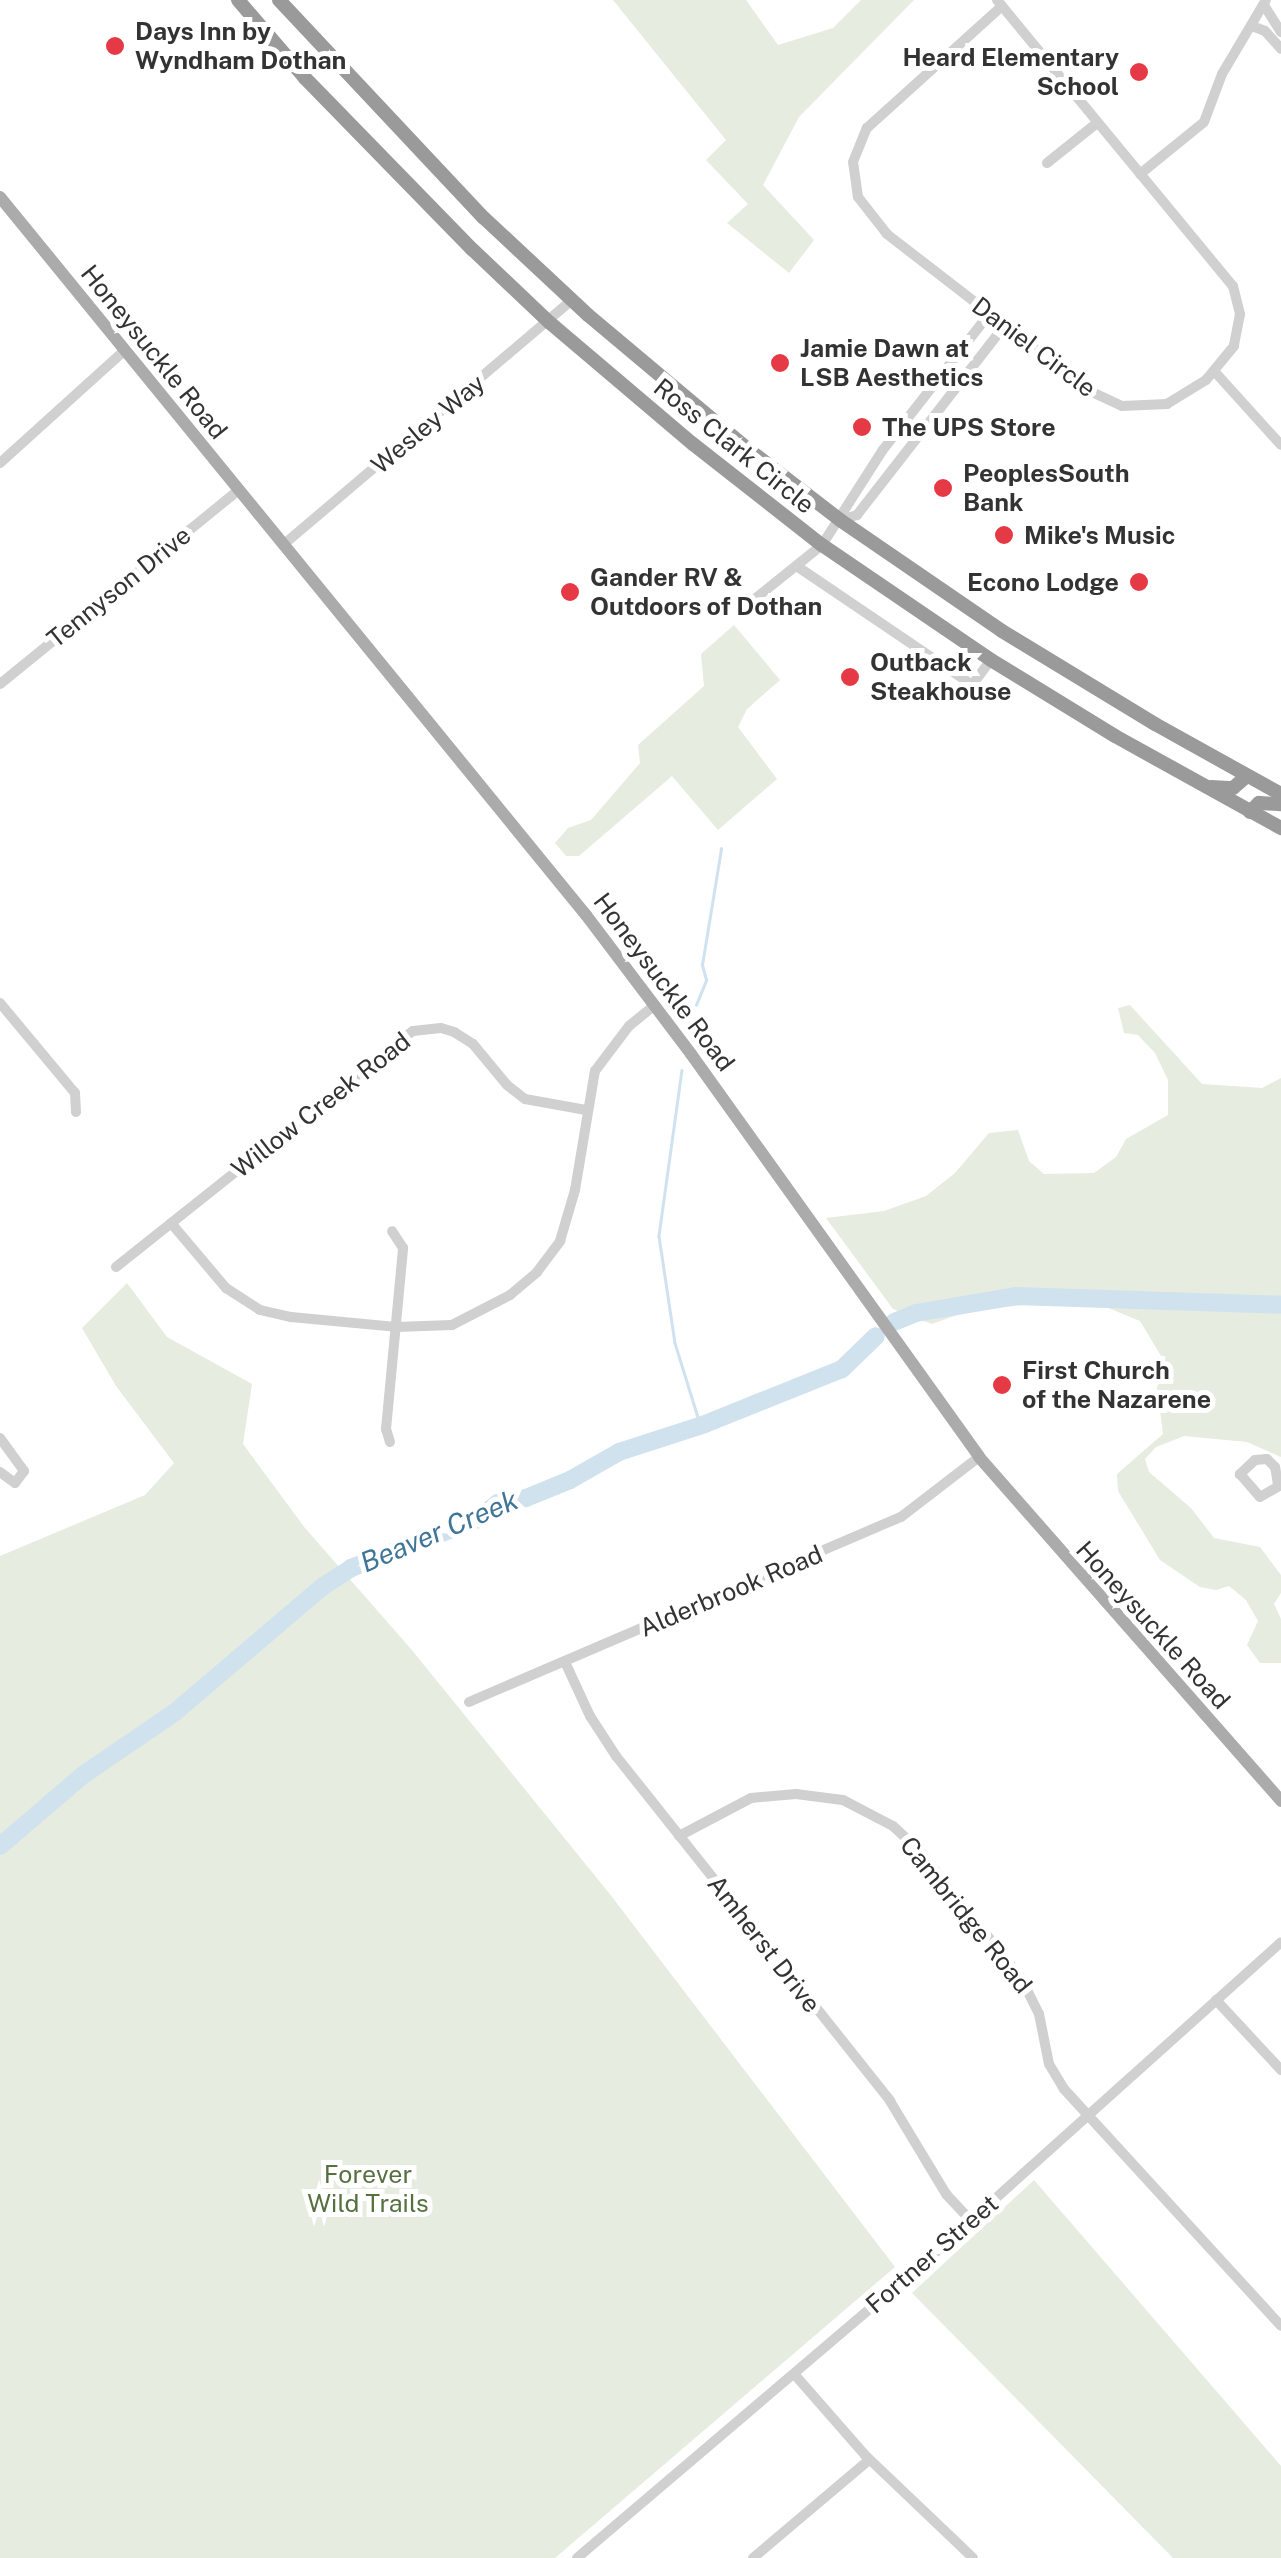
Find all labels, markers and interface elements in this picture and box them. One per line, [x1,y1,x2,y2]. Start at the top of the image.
place label: Days Inn by Wyndham Dothan [135,17,346,76]
marker: Days Inn by Wyndham Dothan [104,35,126,57]
place label: Heard Elementary School [903,43,1119,102]
marker: Heard Elementary School [1128,61,1150,83]
street label: Honeysuckle Road [74,259,234,445]
street label: Daniel Circle [966,291,1102,403]
place label: Jamie Dawn at LSB Aesthetics [800,334,983,393]
marker: Jamie Dawn at LSB Aesthetics [769,352,791,374]
street label: Wesley Way [365,368,491,480]
street label: Ross Clark Circle [648,372,820,520]
place label: The UPS Store [882,412,1056,442]
marker: The UPS Store [851,416,873,438]
place label: PeoplesSouth Bank [963,459,1129,518]
marker: PeoplesSouth Bank [932,477,954,499]
street label: Tennyson Drive [41,520,197,654]
place label: Mike's Music [1024,520,1176,550]
marker: Mike's Music [993,524,1015,546]
place label: Gander RV & Outdoors of Dothan [590,563,823,622]
place label: Econo Lodge [967,567,1119,597]
marker: Econo Lodge [1128,571,1150,593]
marker: Gander RV & Outdoors of Dothan [559,581,581,603]
place label: Outback Steakhouse [870,648,1011,707]
marker: Outback Steakhouse [839,666,861,688]
street label: Honeysuckle Road [587,887,741,1077]
street label: Willow Creek Road [226,1026,416,1184]
place label: First Church of the Nazarene [1022,1356,1211,1415]
marker: First Church of the Nazarene [991,1374,1013,1396]
water label: Beaver Creek [355,1483,523,1579]
street label: Honeysuckle Road [1070,1535,1236,1715]
street label: Alderbrook Road [635,1539,827,1643]
street label: Cambridge Road [894,1831,1038,1999]
street label: Amherst Drive [701,1870,827,2018]
park label: Forever Wild Trails [307,2160,429,2219]
street label: Fortner Street [860,2188,1004,2320]

